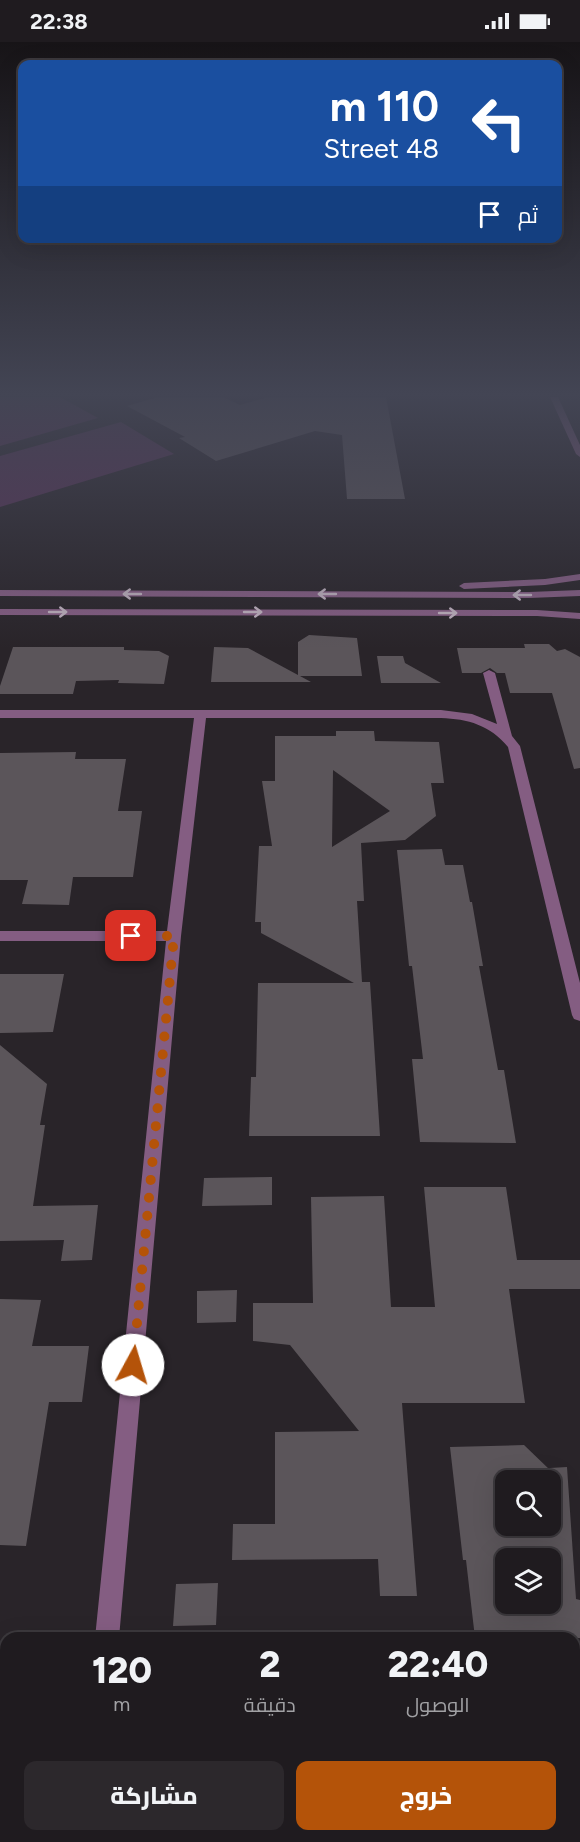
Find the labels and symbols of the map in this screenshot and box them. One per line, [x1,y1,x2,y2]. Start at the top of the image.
one-way arrow [122,588,142,600]
one-way arrow [317,588,337,600]
one-way arrow [512,589,532,601]
one-way arrow [48,606,68,618]
one-way arrow [243,606,263,618]
one-way arrow [438,607,458,619]
pin [105,910,156,961]
position arrow [101,1333,165,1397]

